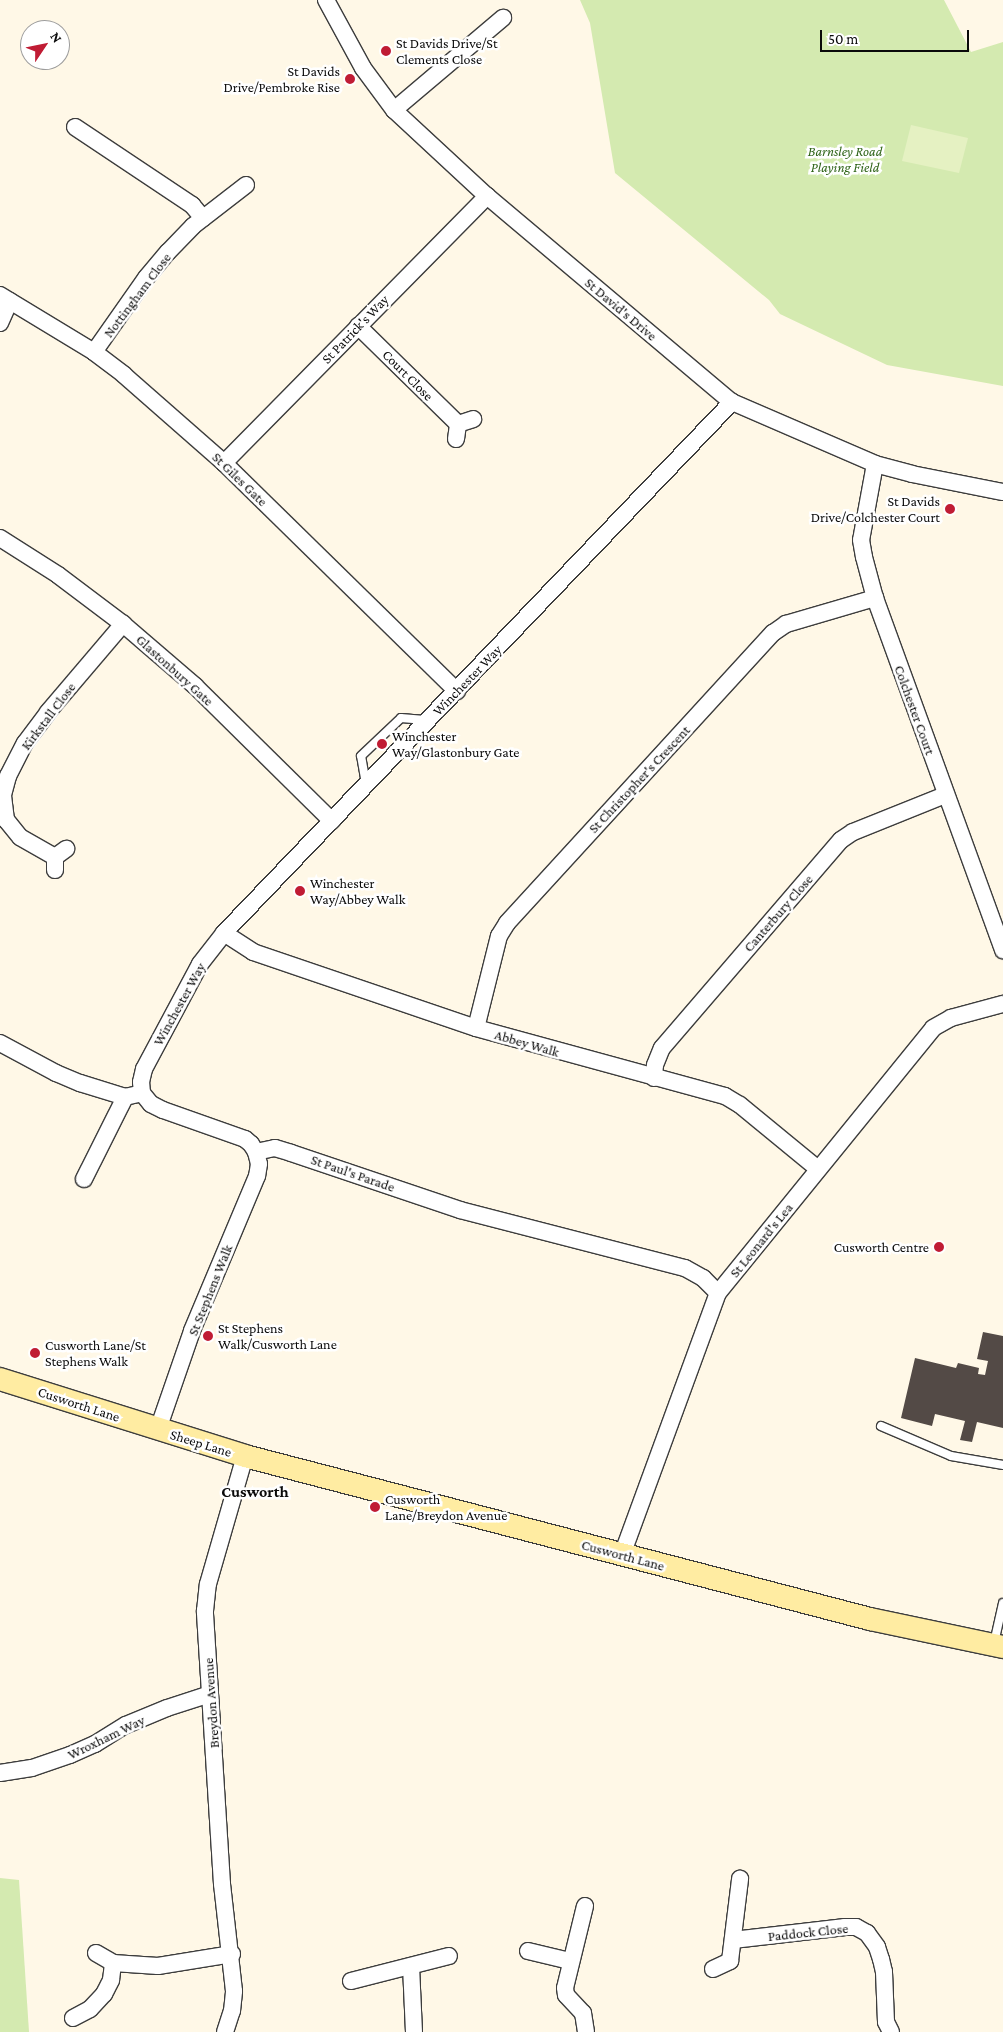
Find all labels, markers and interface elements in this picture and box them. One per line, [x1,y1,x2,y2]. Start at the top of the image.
north arrow [20,20,70,70]
scale bar [823,20,972,52]
text: N [47,29,66,46]
text: 50 m [828,31,858,47]
place label: St Davids Drive/St Clements Close [396,35,498,68]
marker: St Davids Drive/St Clements Close [380,45,392,57]
place label: St Davids Drive/Pembroke Rise [223,63,340,95]
marker: St Davids Drive/Pembroke Rise [344,73,356,85]
park label: Barnsley Road Playing Field [808,143,882,176]
street label: Nottingham Close [100,249,174,341]
street label: St David's Drive [582,274,660,344]
street label: St Patrick's Way [318,291,392,367]
street label: Court Close [379,346,437,404]
street label: St Giles Gate [209,449,271,509]
place label: St Davids Drive/Colchester Court [811,493,940,526]
marker: St Davids Drive/Colchester Court [944,503,956,515]
street label: Glastonbury Gate [133,631,217,709]
street label: Winchester Way [429,641,505,719]
street label: Colchester Court [891,663,939,757]
street label: Kirkstall Close [17,679,79,753]
street label: St Christopher's Crescent [585,722,693,836]
place label: Winchester Way/Glastonbury Gate [392,728,520,760]
marker: Winchester Way/Glastonbury Gate [376,738,388,750]
street label: Canterbury Close [740,871,816,955]
place label: Winchester Way/Abbey Walk [310,875,405,908]
marker: Winchester Way/Abbey Walk [294,885,306,897]
street label: Winchester Way [149,960,209,1048]
street label: Abbey Walk [493,1026,561,1060]
street label: St Paul's Parade [309,1151,397,1195]
street label: St Leonard's Lea [726,1199,796,1281]
place label: Cusworth Centre [834,1239,929,1255]
marker: Cusworth Centre [933,1241,945,1253]
street label: St Stephens Walk [184,1242,236,1338]
place label: St Stephens Walk/Cusworth Lane [218,1320,337,1352]
marker: St Stephens Walk/Cusworth Lane [202,1330,214,1342]
place label: Cusworth Lane/St Stephens Walk [45,1337,146,1370]
marker: Cusworth Lane/St Stephens Walk [29,1347,41,1359]
street label: Cusworth Lane [36,1383,122,1425]
street label: Sheep Lane [168,1426,234,1460]
district label: Cusworth [221,1482,289,1502]
place label: Cusworth Lane/Breydon Avenue [385,1491,507,1524]
marker: Cusworth Lane/Breydon Avenue [369,1501,381,1513]
street label: Cusworth Lane [580,1536,666,1574]
street label: Breydon Avenue [199,1657,223,1749]
street label: Wroxham Way [65,1711,147,1763]
street label: Paddock Close [767,1919,849,1945]

